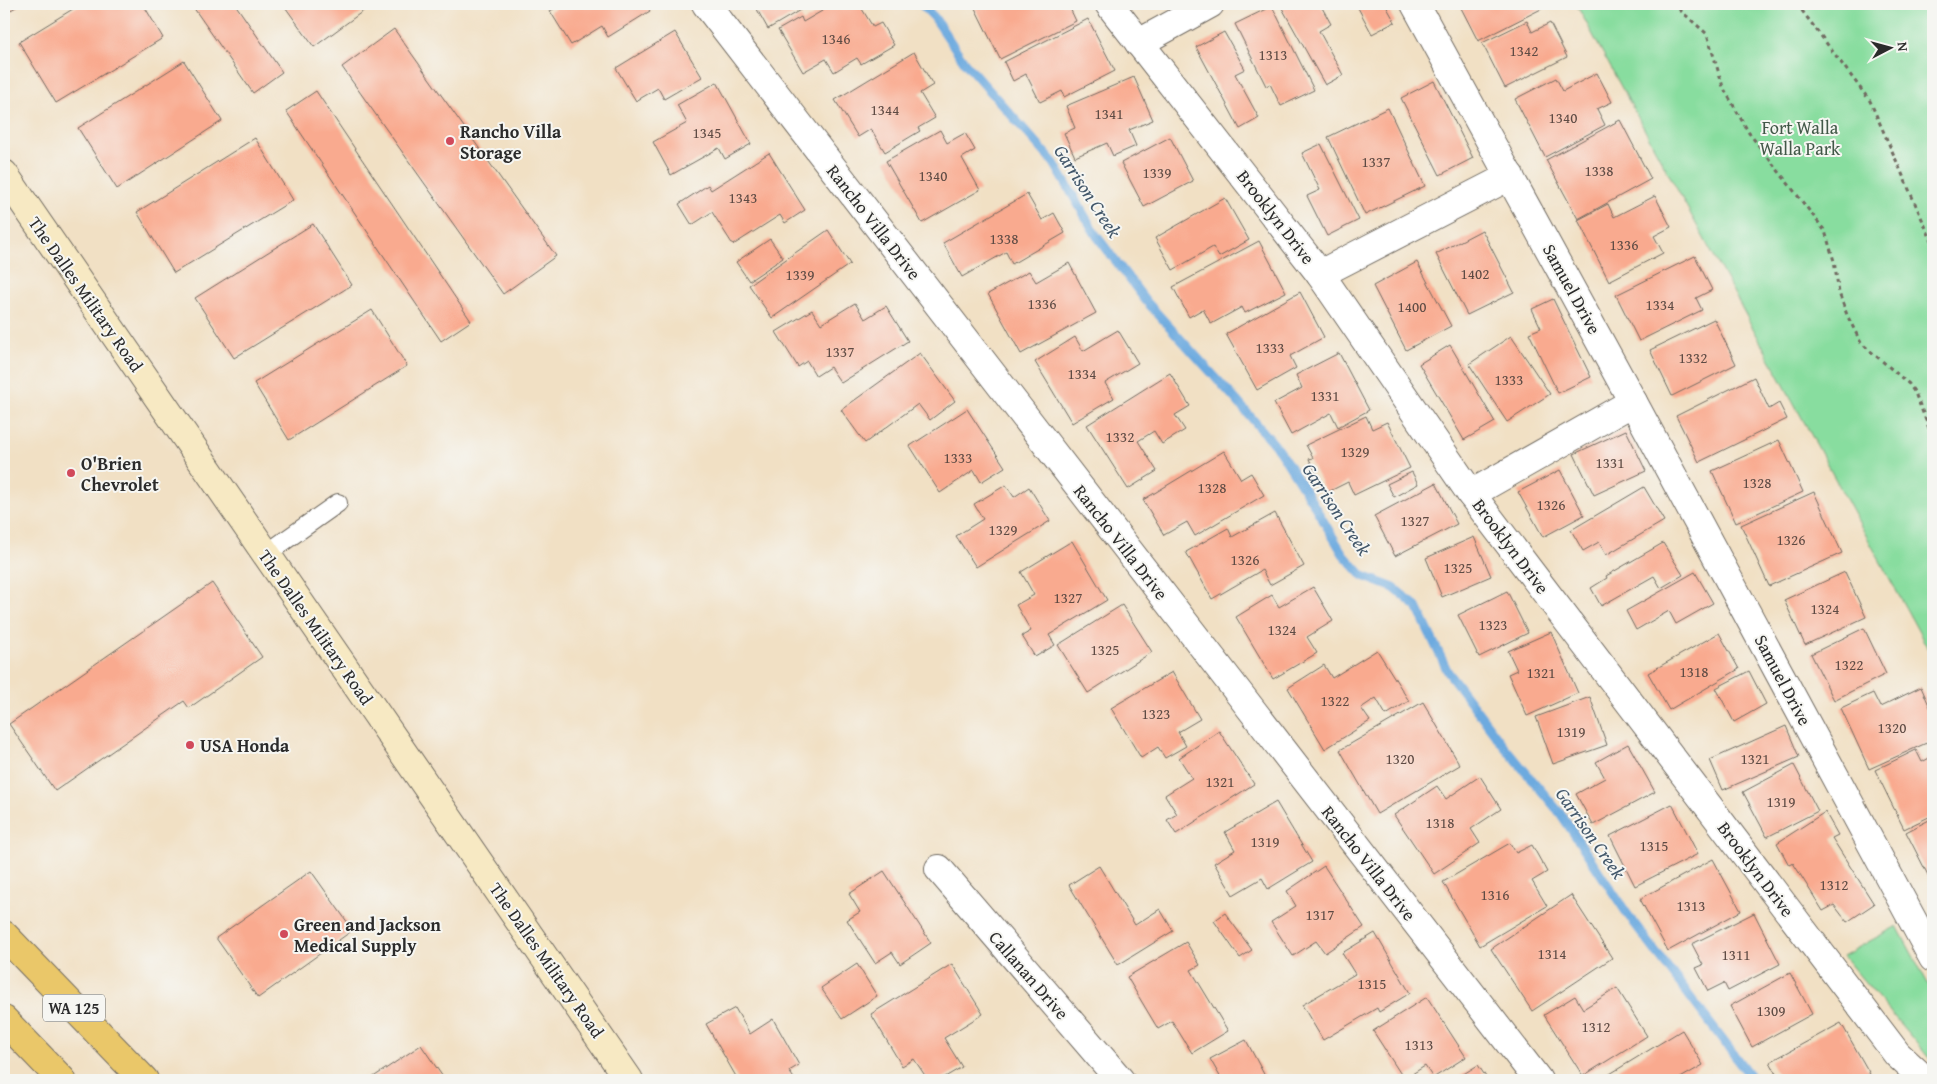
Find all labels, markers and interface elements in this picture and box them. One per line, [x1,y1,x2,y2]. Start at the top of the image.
north arrow [1864,22,1914,72]
house number: 1346 [822,28,850,49]
house number: 1342 [1510,40,1538,61]
text: N [1892,41,1913,53]
house number: 1313 [1259,44,1287,65]
house number: 1344 [871,99,899,120]
house number: 1341 [1095,103,1123,124]
house number: 1340 [1549,107,1577,128]
park label: Fort Walla Walla Park [1760,114,1841,162]
place label: Rancho Villa Storage [460,118,562,166]
house number: 1345 [693,122,721,143]
marker: Rancho Villa Storage [444,135,456,147]
water label: Garrison Creek [1047,139,1129,243]
house number: 1337 [1362,151,1390,172]
street label: Rancho Villa Drive [820,159,928,285]
house number: 1338 [1585,160,1613,181]
house number: 1339 [1143,162,1171,183]
street label: Brooklyn Drive [1230,164,1322,270]
house number: 1340 [919,165,947,186]
house number: 1343 [729,187,757,208]
street label: The Dalles Military Road [22,211,150,378]
house number: 1338 [990,228,1018,249]
house number: 1336 [1610,234,1638,255]
street label: Samuel Drive [1536,239,1608,339]
house number: 1402 [1461,263,1489,284]
house number: 1339 [786,264,814,285]
house number: 1336 [1028,293,1056,314]
house number: 1334 [1646,294,1674,315]
house number: 1400 [1398,296,1426,317]
house number: 1333 [1256,337,1284,358]
house number: 1337 [826,341,854,362]
house number: 1332 [1679,347,1707,368]
house number: 1334 [1068,363,1096,384]
house number: 1333 [1495,369,1523,390]
house number: 1331 [1311,385,1339,406]
house number: 1332 [1106,426,1134,447]
house number: 1329 [1341,441,1369,462]
house number: 1333 [944,447,972,468]
place label: O'Brien Chevrolet [81,450,159,498]
house number: 1331 [1596,452,1624,473]
water label: Garrison Creek [1296,457,1378,561]
marker: O'Brien Chevrolet [65,467,77,479]
house number: 1328 [1743,472,1771,493]
house number: 1328 [1198,477,1226,498]
street label: Rancho Villa Drive [1067,479,1175,605]
street label: Brooklyn Drive [1466,493,1556,599]
house number: 1326 [1537,494,1565,515]
house number: 1327 [1401,510,1429,531]
house number: 1329 [989,519,1017,540]
house number: 1326 [1777,529,1805,550]
street label: The Dalles Military Road [252,544,380,711]
house number: 1326 [1231,549,1259,570]
house number: 1325 [1444,557,1472,578]
house number: 1327 [1054,587,1082,608]
house number: 1324 [1811,598,1839,619]
house number: 1323 [1479,614,1507,635]
house number: 1324 [1268,619,1296,640]
street label: Samuel Drive [1748,630,1818,730]
house number: 1325 [1091,639,1119,660]
house number: 1322 [1835,654,1863,675]
house number: 1318 [1680,661,1708,682]
house number: 1321 [1527,662,1555,683]
house number: 1322 [1321,690,1349,711]
house number: 1323 [1142,703,1170,724]
house number: 1320 [1878,717,1906,738]
house number: 1319 [1557,721,1585,742]
place label: USA Honda [200,732,290,759]
marker: USA Honda [184,739,196,751]
house number: 1320 [1386,748,1414,769]
house number: 1321 [1741,748,1769,769]
house number: 1321 [1206,771,1234,792]
water label: Garrison Creek [1549,781,1633,885]
house number: 1319 [1767,791,1795,812]
street label: Rancho Villa Drive [1315,800,1423,926]
house number: 1318 [1426,812,1454,833]
street label: Brooklyn Drive [1711,816,1801,922]
house number: 1319 [1251,831,1279,852]
house number: 1315 [1640,835,1668,856]
house number: 1312 [1820,874,1848,895]
street label: The Dalles Military Road [483,877,611,1044]
house number: 1316 [1481,884,1509,905]
house number: 1313 [1677,895,1705,916]
house number: 1317 [1306,904,1334,925]
place label: Green and Jackson Medical Supply [294,911,441,959]
street label: Callanan Drive [983,925,1075,1025]
marker: Green and Jackson Medical Supply [278,928,290,940]
house number: 1314 [1538,943,1566,964]
house number: 1311 [1722,944,1750,965]
house number: 1315 [1358,973,1386,994]
road number: WA 125 [43,994,105,1021]
house number: 1309 [1757,1000,1785,1021]
house number: 1312 [1582,1016,1610,1037]
house number: 1313 [1405,1034,1433,1055]

